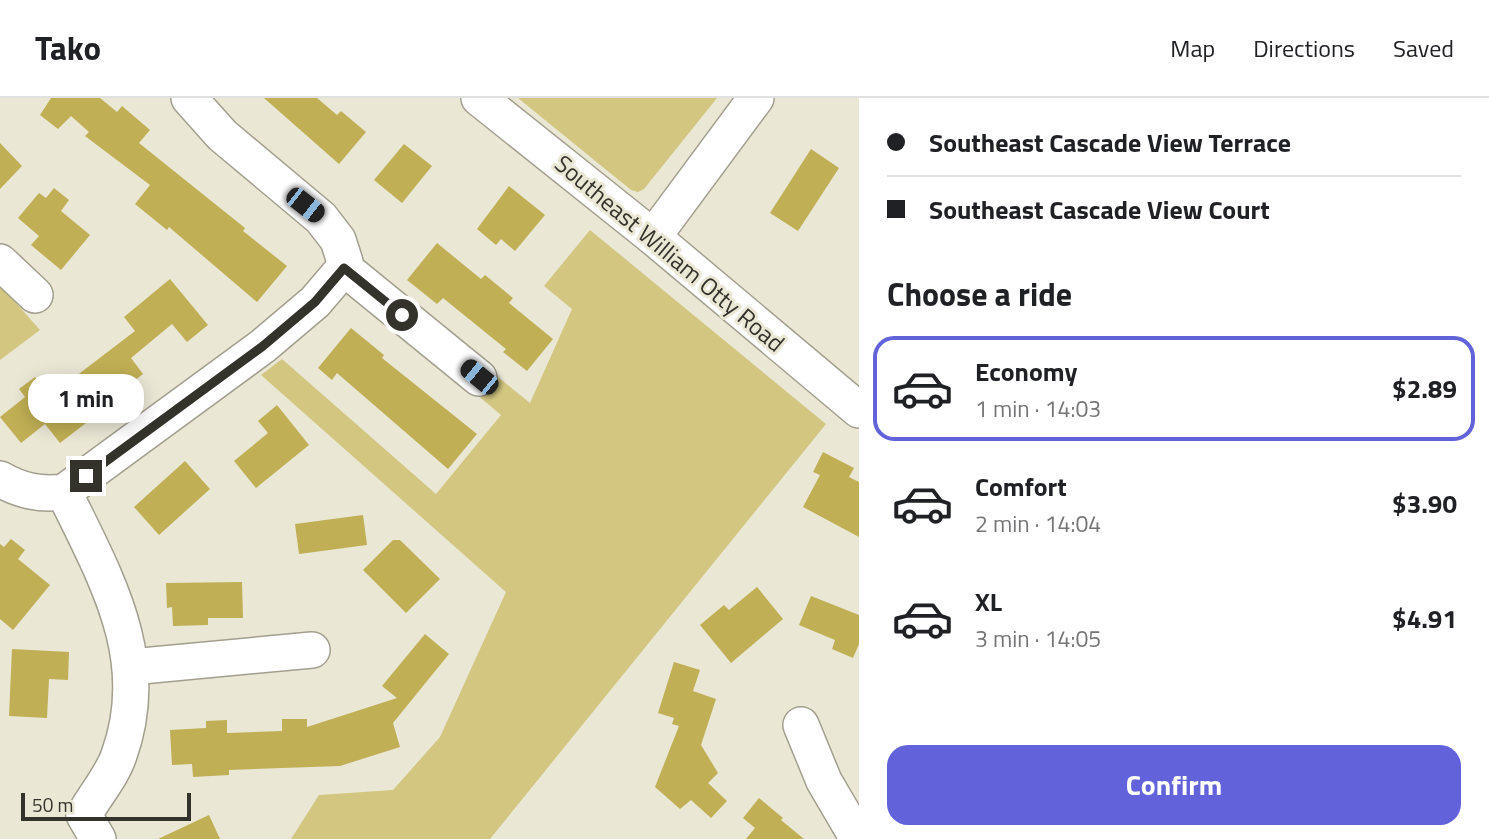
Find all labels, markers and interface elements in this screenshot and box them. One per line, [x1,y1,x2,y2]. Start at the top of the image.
text: Tako [35,23,101,73]
text: Map [1170,30,1215,66]
text: Directions [1253,30,1355,66]
text: Saved [1393,30,1454,66]
text: Southeast Cascade View Terrace [929,123,1291,162]
street label: Southeast William Otty Road [547,146,793,360]
car [282,184,329,226]
text: Southeast Cascade View Court [929,190,1270,229]
text: Choose a ride [887,270,1072,318]
route start [386,299,418,331]
text: Economy [975,352,1077,391]
car [457,356,502,398]
icon: car [891,357,954,420]
text: $2.89 [1392,369,1457,408]
callout: 1 min [28,374,144,424]
text: 1 min [58,381,114,416]
text: 1 min · 14:03 [975,391,1101,426]
route end [70,460,102,492]
text: Comfort [975,467,1067,506]
icon: car [891,472,954,535]
text: $3.90 [1392,484,1457,523]
text: 2 min · 14:04 [975,506,1101,541]
text: XL [975,582,1002,621]
icon: car [891,587,954,650]
text: $4.91 [1392,599,1457,638]
text: 3 min · 14:05 [975,621,1101,656]
button: Confirm [887,745,1461,825]
scale bar [21,790,191,822]
text: 50 m [32,790,73,819]

